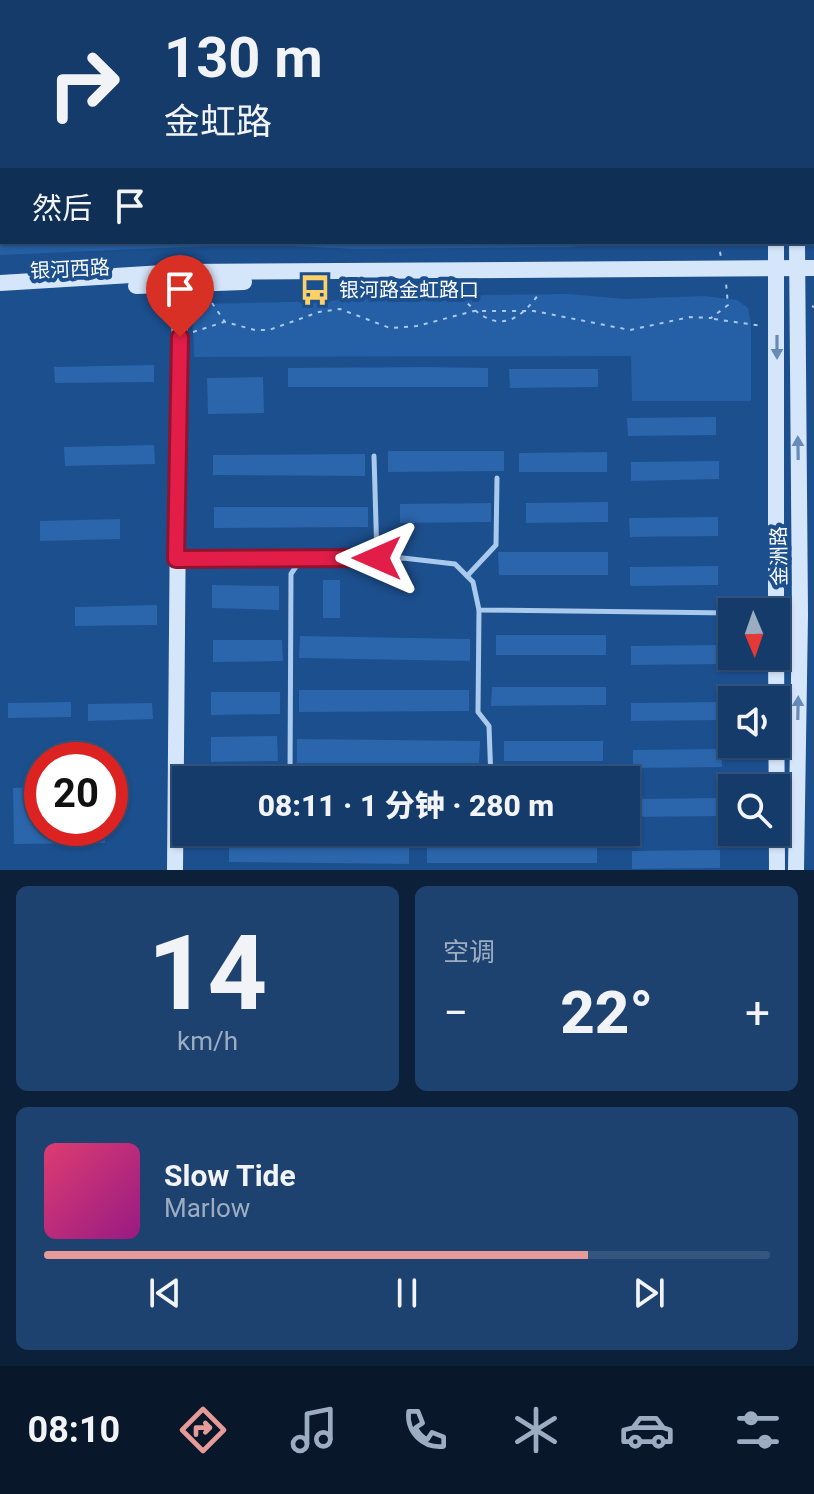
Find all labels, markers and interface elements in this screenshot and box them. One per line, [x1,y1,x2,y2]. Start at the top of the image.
text: 130 m [164,25,323,91]
icon: right [32,32,136,136]
text: 金虹路 [164,101,272,143]
icon: arrive [108,184,152,228]
text: 然后 [32,191,92,226]
street label: 银河西路 [29,255,111,283]
pin [146,255,214,337]
icon: arrive [158,267,202,311]
bus stop icon: 银河路金虹路口 [298,273,332,307]
place label: 银河路金虹路口 [339,278,479,302]
one-way arrow [771,335,783,360]
one-way arrow [792,435,804,460]
position arrow [335,516,419,600]
street label: 金洲路 [766,526,792,586]
north arrow [718,598,790,670]
map controls [718,598,790,846]
button: sound [718,686,790,758]
one-way arrow [792,695,805,720]
speed limit sign: 20 [24,742,128,846]
button: search [718,774,790,846]
text: 08:11 · 1 分钟 · 280 m [258,788,554,823]
text: 14 [148,913,267,1034]
text: 空调 [443,937,495,967]
text: 22° [560,977,653,1048]
text: − [443,987,468,1039]
text: + [745,987,770,1039]
text: km/h [177,1026,238,1056]
text: Slow Tide [164,1158,296,1193]
text: Marlow [164,1193,250,1223]
icon: previous [143,1271,187,1315]
icon: pause [385,1271,429,1315]
icon: next [627,1271,671,1315]
icon: directions [175,1402,231,1458]
icon: music [286,1402,342,1458]
icon: phone [397,1402,453,1458]
icon: climate [508,1402,564,1458]
icon: car [619,1402,675,1458]
icon: filters [730,1402,786,1458]
text: 08:10 [28,1409,120,1451]

